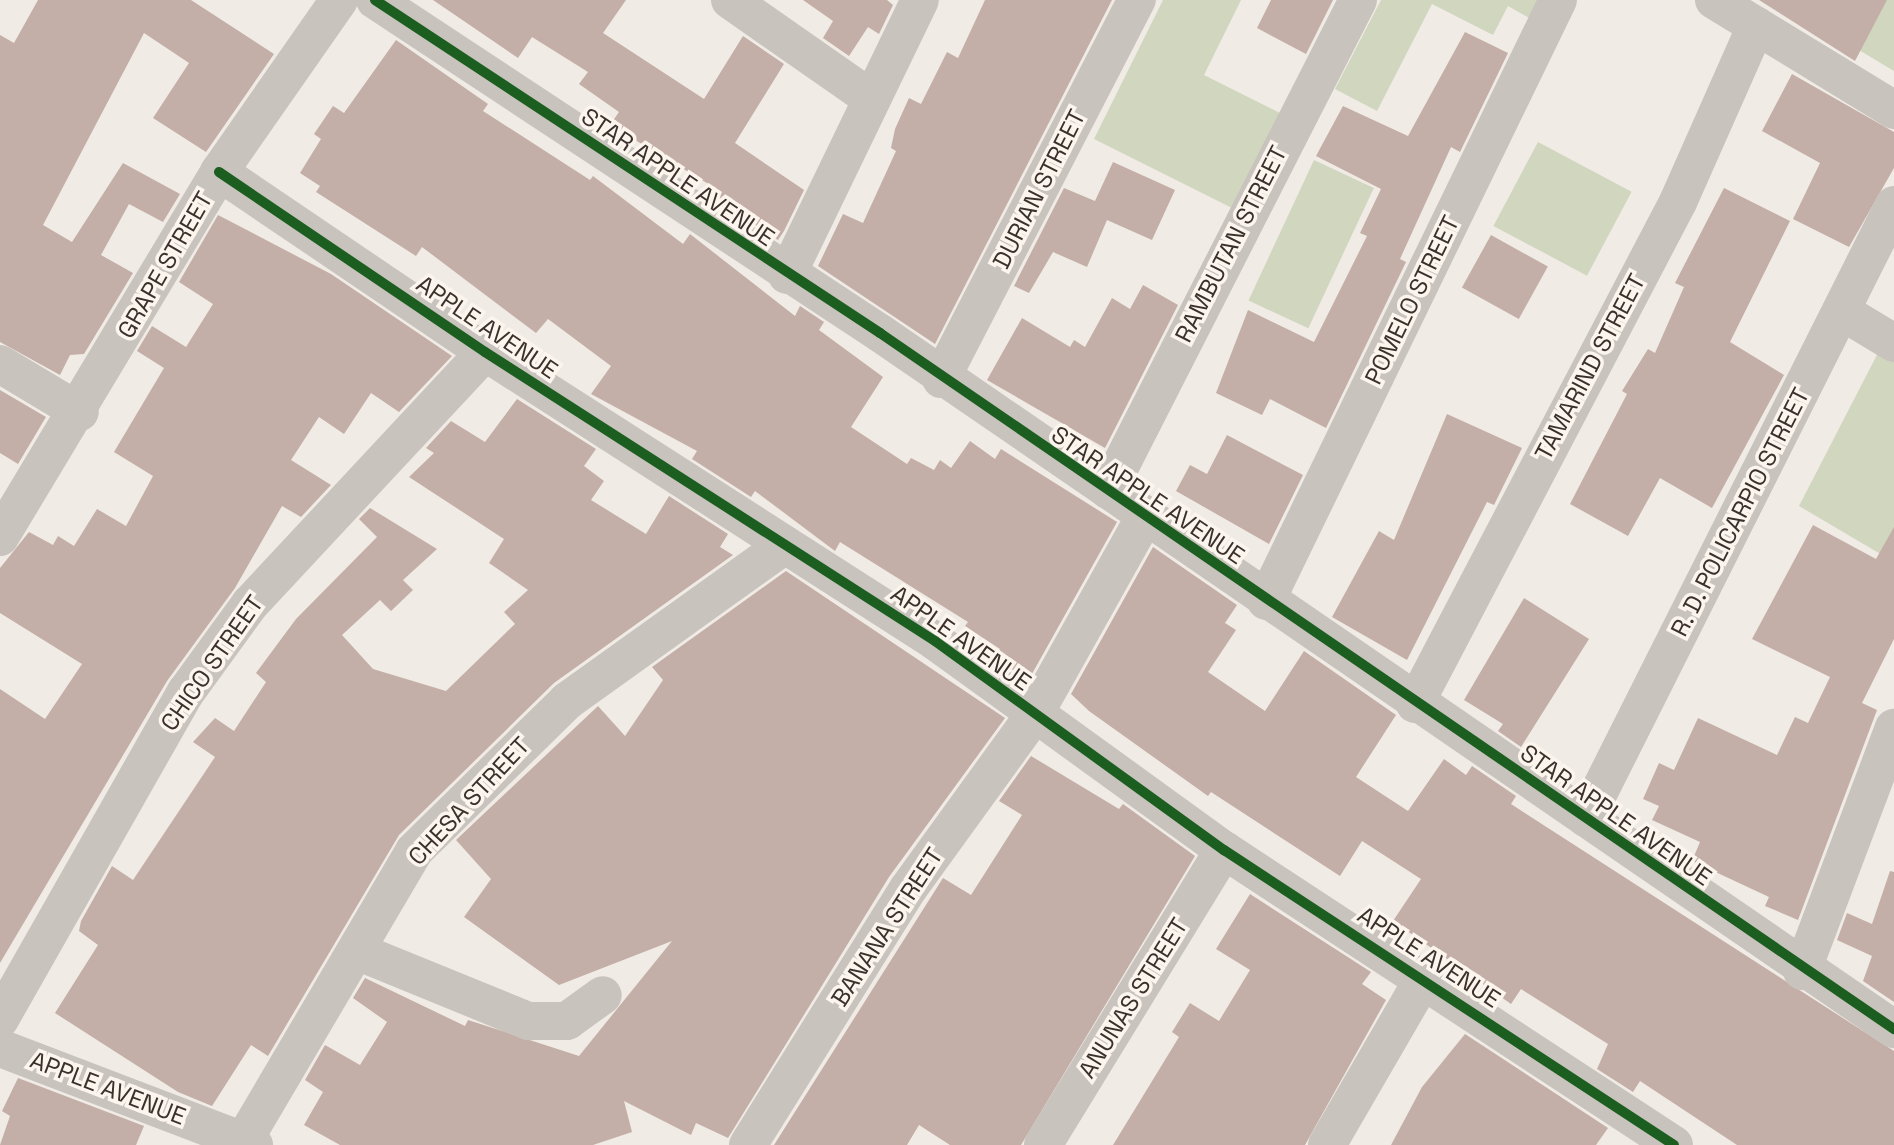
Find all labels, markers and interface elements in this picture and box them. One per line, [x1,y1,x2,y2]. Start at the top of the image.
street label: STAR APPLE AVENUE [576,102,780,252]
street label: DURIAN STREET [987,105,1091,273]
street label: RAMBUTAN STREET [1169,141,1293,347]
street label: GRAPE STREET [111,187,219,343]
street label: POMELO STREET [1359,211,1465,389]
street label: APPLE AVENUE [411,269,563,385]
street label: TAMARIND STREET [1529,269,1651,465]
street label: R. D. POLICARPIO STREET [1664,382,1816,642]
street label: STAR APPLE AVENUE [1046,420,1250,570]
street label: APPLE AVENUE [885,579,1037,697]
street label: CHICO STREET [155,590,269,736]
street label: CHESA STREET [402,731,536,871]
street label: STAR APPLE AVENUE [1515,738,1717,892]
street label: BANANA STREET [825,842,949,1012]
street label: APPLE AVENUE [1352,900,1506,1014]
street label: ANUNAS STREET [1072,913,1194,1083]
street label: APPLE AVENUE [26,1045,190,1131]

